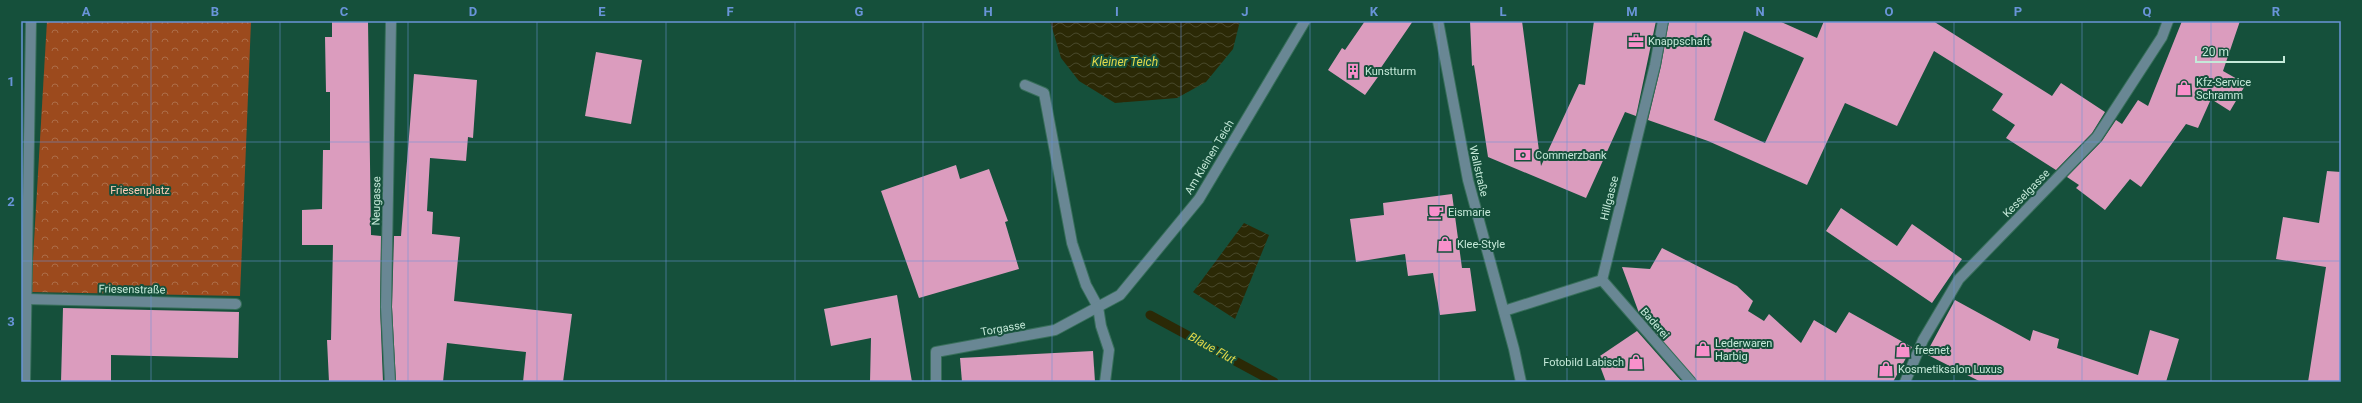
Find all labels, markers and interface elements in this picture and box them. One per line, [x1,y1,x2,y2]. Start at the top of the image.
text: A [82,4,91,19]
text: B [211,4,219,19]
text: C [340,4,349,19]
text: D [469,4,477,19]
text: E [598,4,606,19]
text: F [726,4,734,19]
text: G [855,4,864,19]
text: H [983,4,993,19]
text: I [1115,4,1119,19]
text: J [1241,4,1249,19]
text: K [1370,4,1379,19]
text: L [1499,4,1507,19]
text: M [1626,4,1638,19]
text: N [1755,4,1765,19]
text: O [1885,4,1894,19]
text: P [2014,4,2022,19]
text: Q [2143,4,2152,19]
text: R [2272,4,2281,19]
office icon: Knappschaft [1627,32,1645,50]
place label: Knappschaft [1648,35,1710,48]
scale bar [2196,38,2284,64]
text: 20 m [2202,45,2229,59]
water label: Kleiner Teich [1092,55,1158,69]
building icon: Kunstturm [1344,62,1362,80]
place label: Kunstturm [1365,65,1416,78]
text: 1 [7,74,15,89]
place label: Kfz-Service Schramm [2196,76,2251,102]
shop icon: Kfz-Service Schramm [2175,79,2193,97]
street label: Am Kleinen Teich [1182,118,1237,197]
street label: Wallstraße [1466,144,1491,198]
bank icon: Commerzbank [1514,146,1532,164]
place label: Commerzbank [1535,149,1607,162]
street label: Kesselgasse [2000,166,2053,220]
street label: Hillgasse [1598,174,1621,222]
street label: Neugasse [370,176,383,226]
park label: Friesenplatz [110,184,170,197]
text: 2 [7,194,15,209]
cafe icon: Eismarie [1427,203,1445,221]
place label: Eismarie [1448,206,1491,219]
shop icon: Klee-Style [1436,235,1454,253]
place label: Klee-Style [1457,238,1505,251]
street label: Friesenstraße [98,282,166,297]
street label: Baderei [1638,305,1672,342]
text: 3 [7,314,15,329]
street label: Torgasse [980,318,1027,339]
water label: Blaue Flut [1186,329,1238,367]
place label: Lederwaren Harbig [1715,337,1772,363]
shop icon: Lederwaren Harbig [1694,340,1712,358]
shop icon: freenet [1894,341,1912,359]
place label: freenet [1915,344,1950,357]
shop icon: Fotobild Labisch [1627,353,1645,371]
place label: Fotobild Labisch [1543,356,1624,369]
shop icon: Kosmetiksalon Luxus [1877,360,1895,378]
place label: Kosmetiksalon Luxus [1898,363,2003,376]

